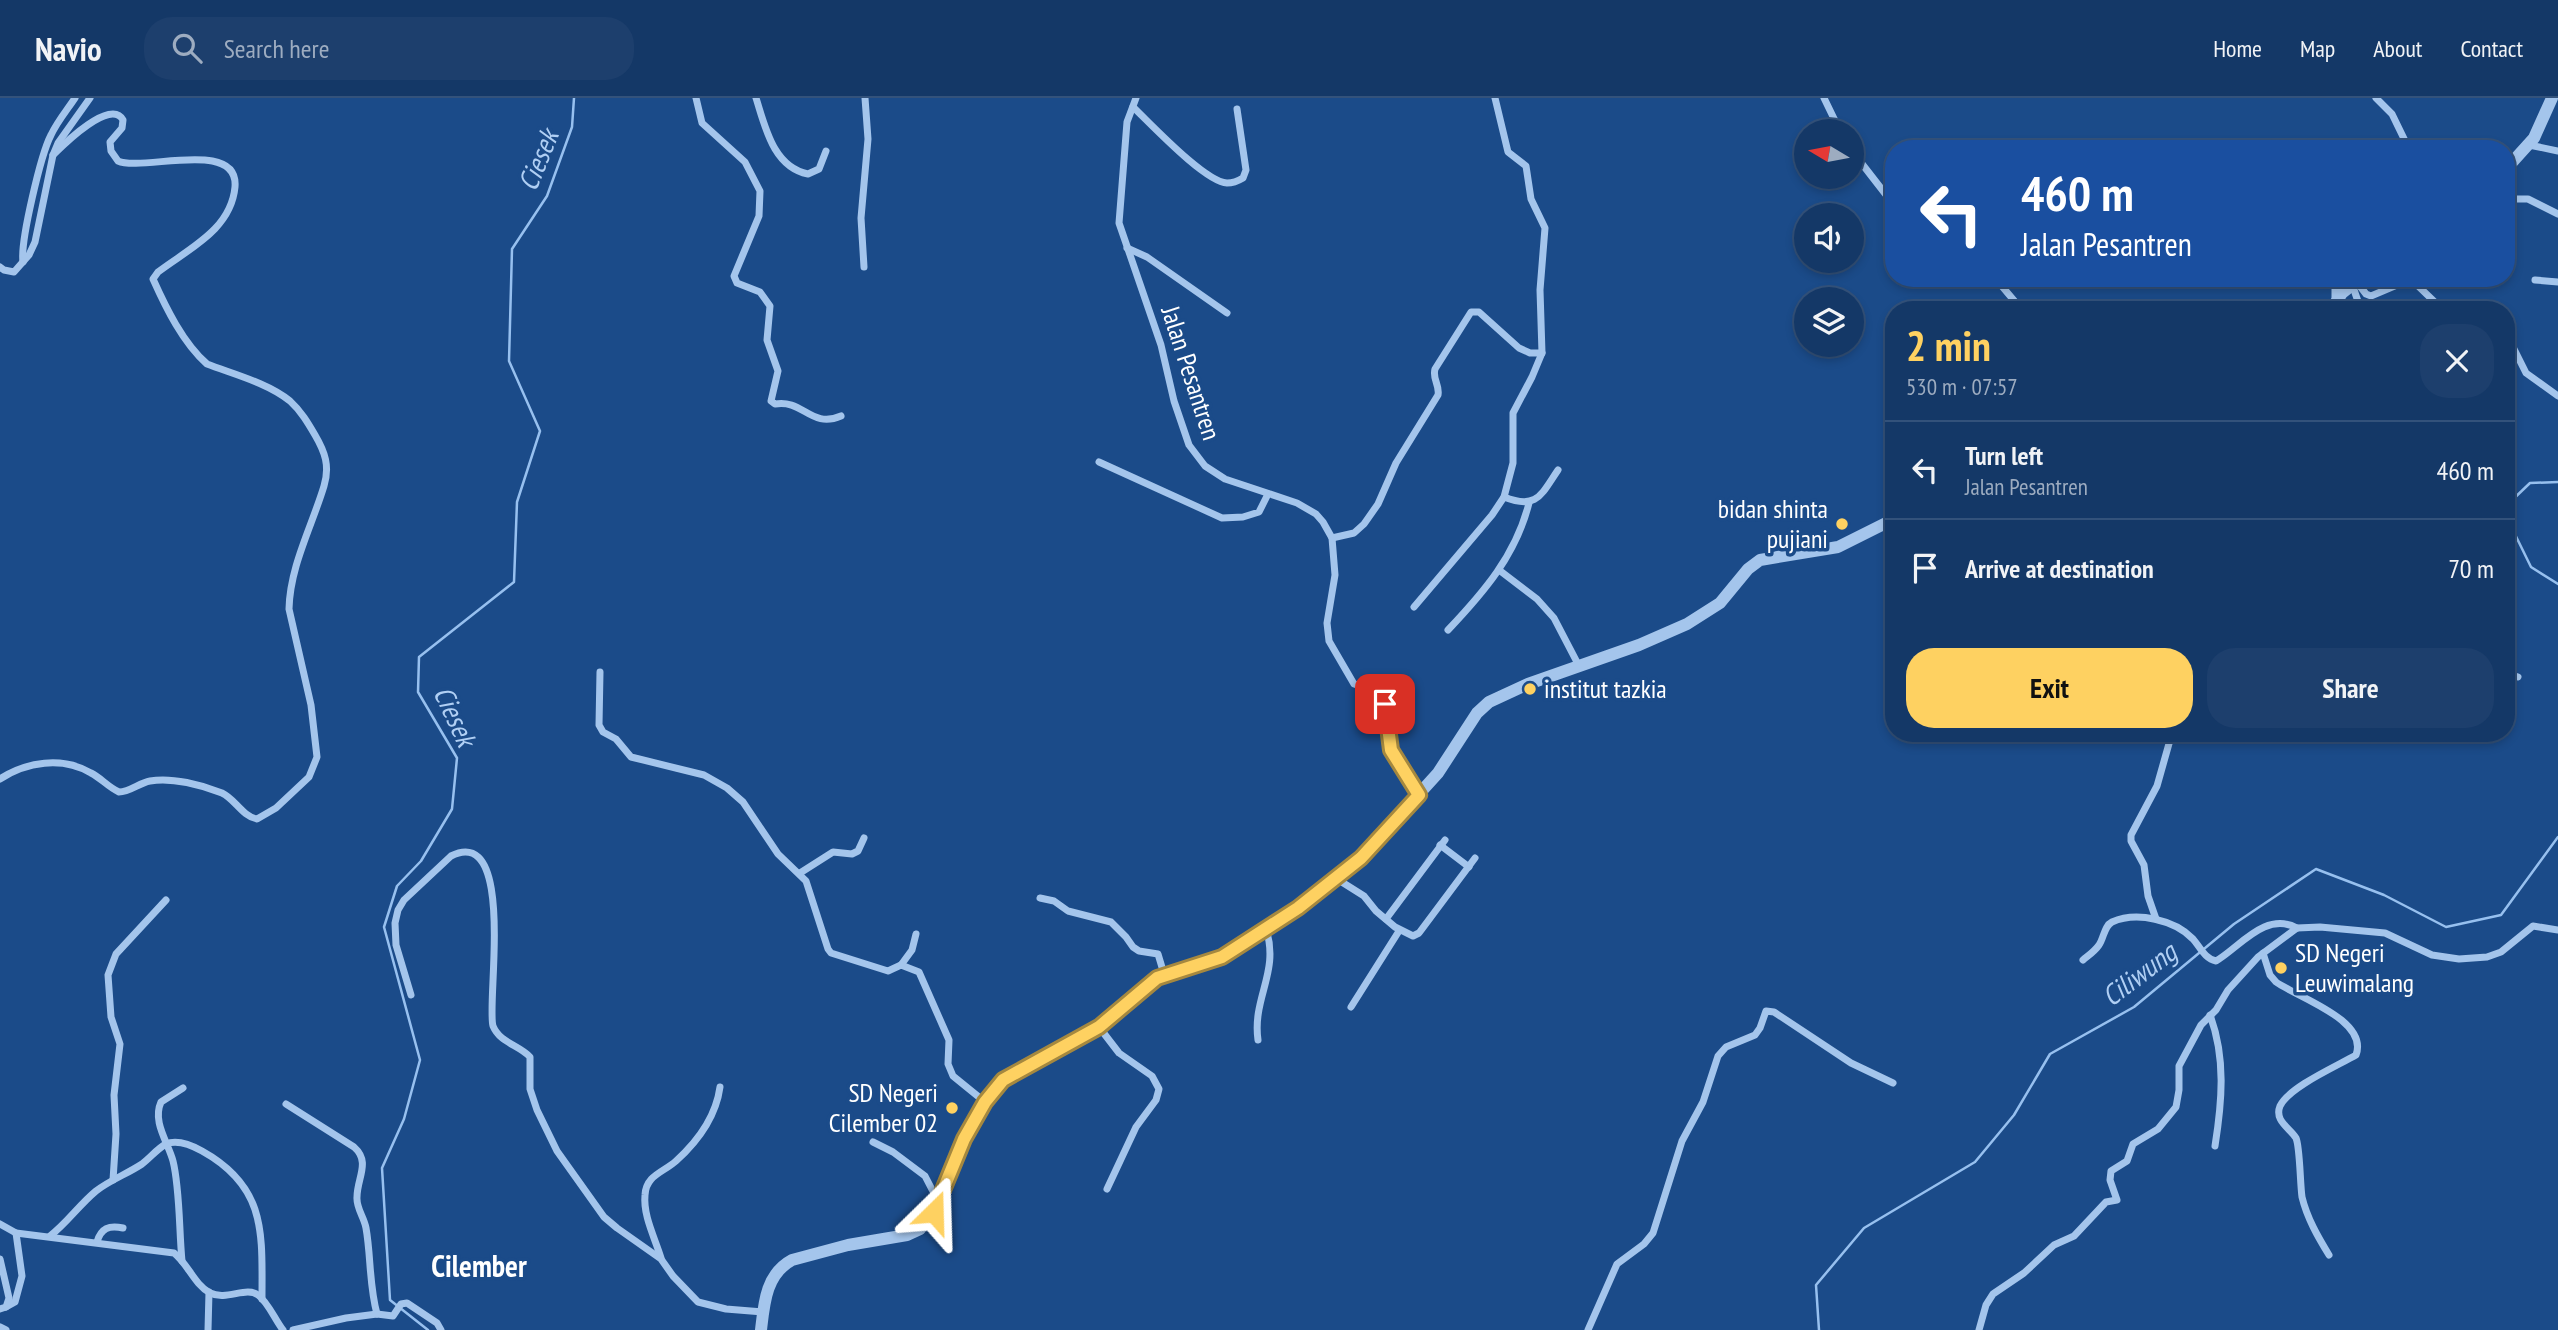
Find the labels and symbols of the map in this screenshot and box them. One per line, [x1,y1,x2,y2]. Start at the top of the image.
north arrow [1794,119,1864,189]
water label: Ciesek [509,121,568,196]
street label: Jalan Pesantren [1154,301,1229,444]
place label: bidan shinta pujiani [1718,492,1828,555]
marker: bidan shinta pujiani [1834,516,1850,532]
place label: institut tazkia [1544,672,1667,705]
pin [1355,674,1415,734]
water label: Ciesek [426,680,487,755]
marker: institut tazkia [1522,681,1538,697]
water label: Ciliwung [2094,932,2185,1014]
place label: SD Negeri Leuwimalang [2295,936,2414,999]
marker: SD Negeri Leuwimalang [2273,960,2289,976]
place label: SD Negeri Cilember 02 [829,1076,938,1139]
marker: SD Negeri Cilember 02 [944,1100,960,1116]
position arrow [897,1175,971,1249]
district label: Cilember [431,1246,527,1285]

